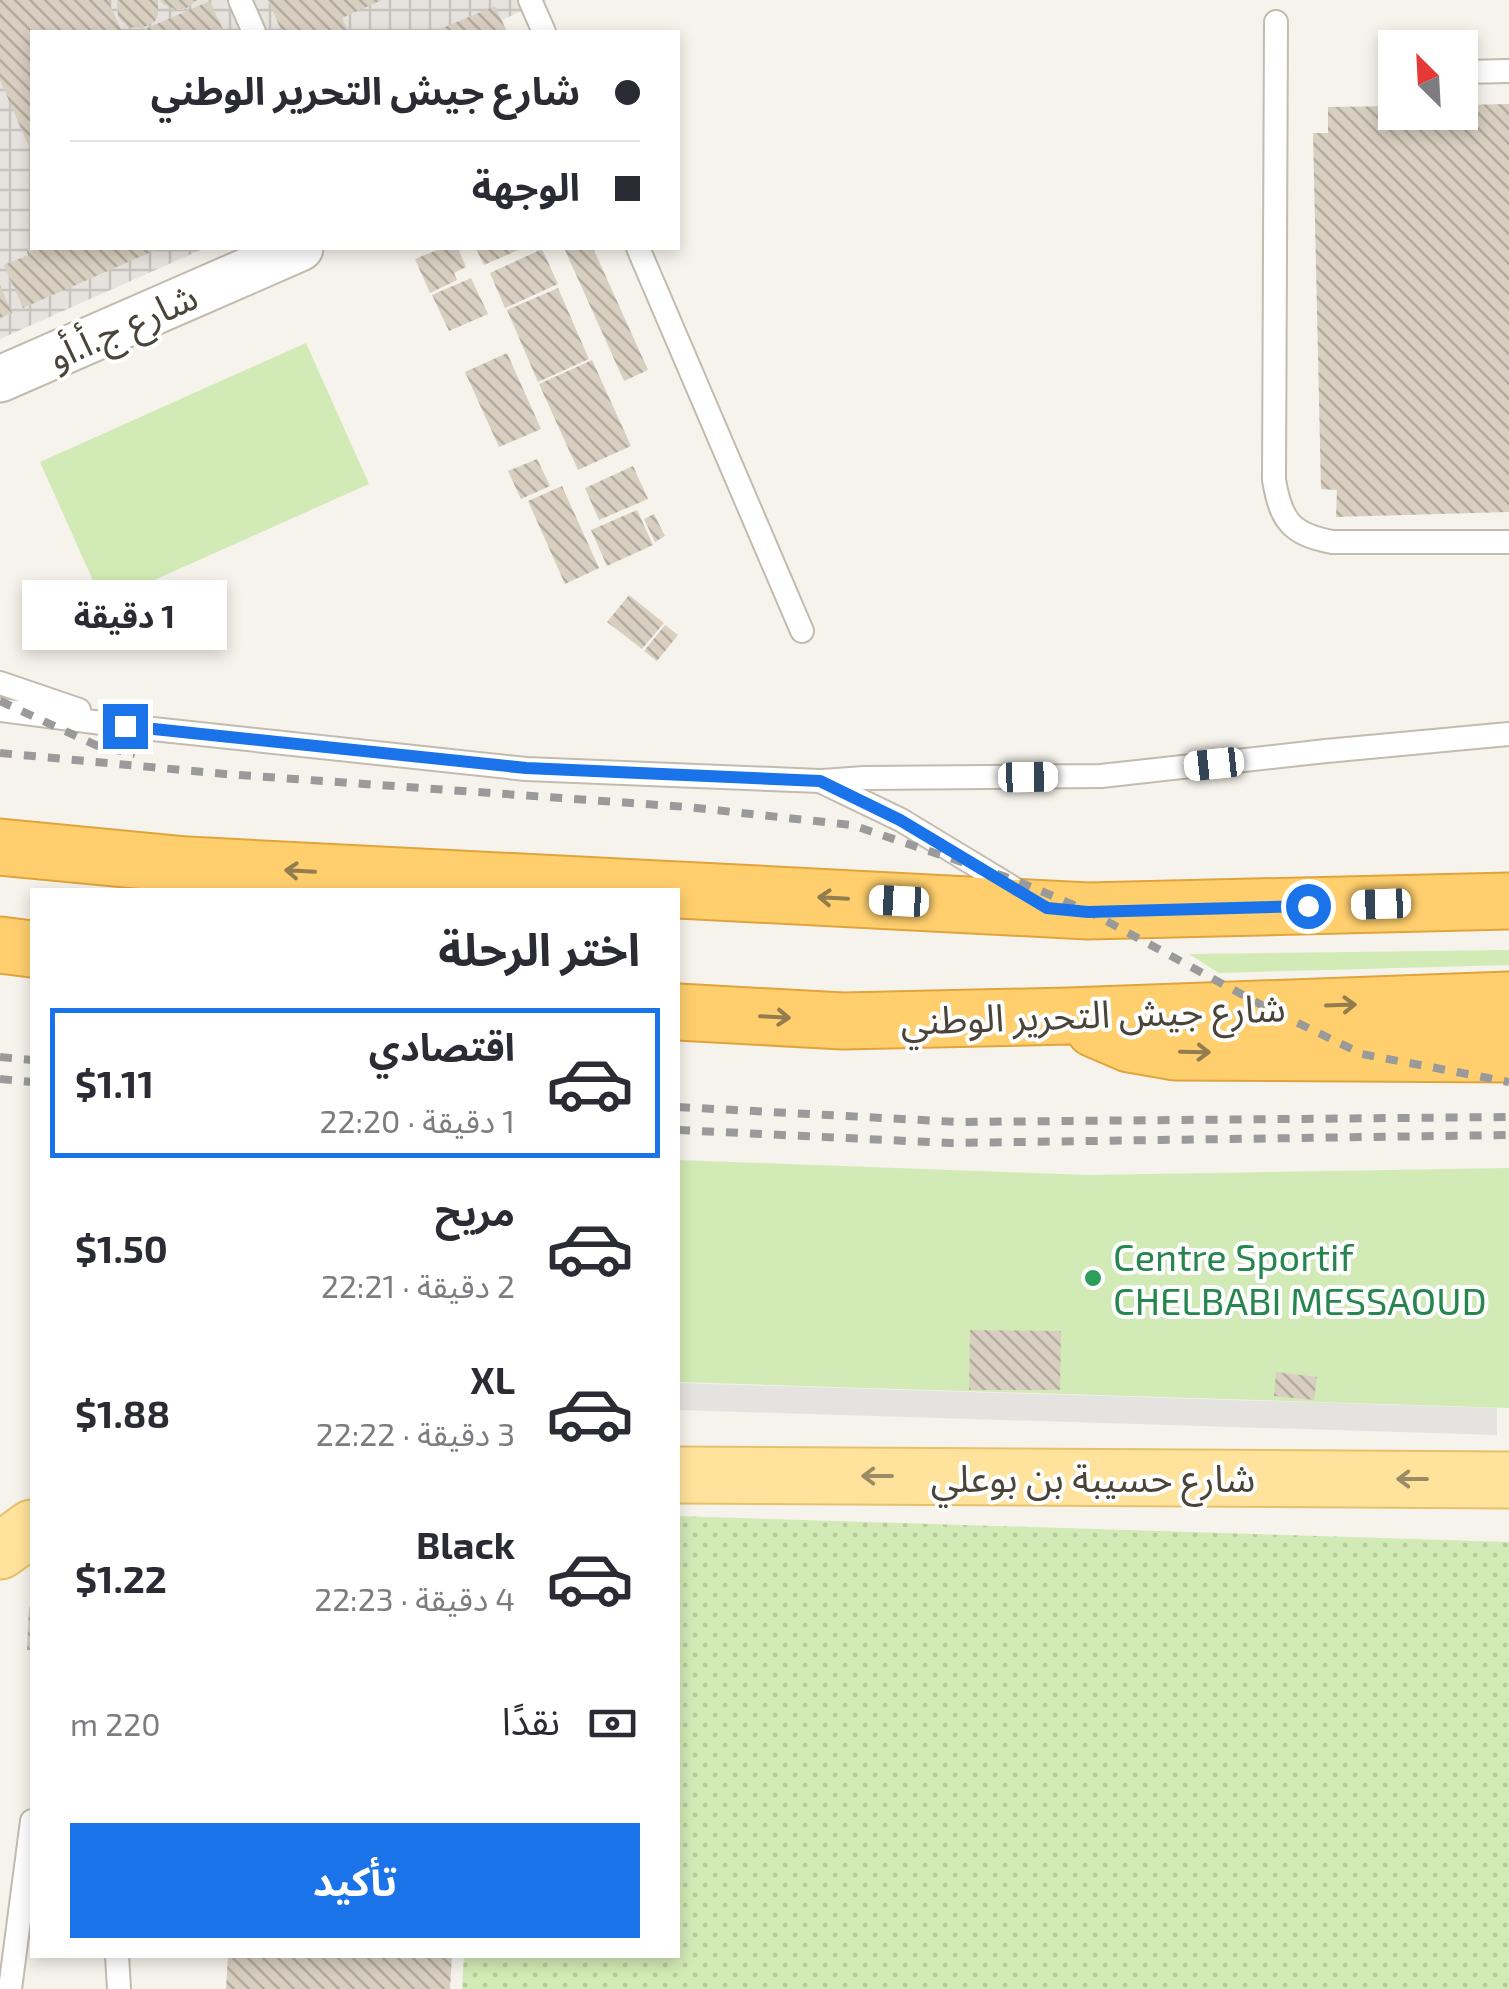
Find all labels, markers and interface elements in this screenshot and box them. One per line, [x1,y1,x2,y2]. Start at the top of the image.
north arrow [1378,30,1478,130]
map controls [1378,30,1478,130]
text: شارع جيش التحرير الوطني [151,67,580,113]
text: الوجهة [472,163,580,209]
street label: شارع ج.أ.أو [40,272,207,385]
callout: 1 دقيقة [22,581,228,651]
text: 1 دقيقة [74,596,175,634]
route end [103,704,148,749]
car [1183,746,1245,782]
car [998,761,1058,793]
one-way arrow [285,861,317,880]
car [868,884,930,918]
route start [1286,884,1331,929]
one-way arrow [818,888,850,907]
car [1350,888,1412,920]
text: اختر الرحلة [438,921,640,975]
street label: شارع جيش التحرير الوطني [900,983,1287,1051]
one-way arrow [1325,996,1357,1015]
one-way arrow [758,1008,790,1027]
text: اقتصادي [369,1023,515,1069]
icon: car [545,1038,635,1128]
one-way arrow [1178,1042,1210,1062]
text: $1.11 [75,1060,154,1106]
text: 1 دقيقة · 22:20 [320,1101,515,1139]
text: مريح [435,1188,515,1234]
icon: car [545,1203,635,1293]
text: $1.50 [75,1225,168,1271]
place label: Centre Sportif CHELBABI MESSAOUD [1113,1233,1487,1323]
text: 2 دقيقة · 22:21 [321,1266,515,1304]
marker: Centre Sportif CHELBABI MESSAOUD [1082,1267,1104,1289]
text: XL [470,1356,515,1402]
icon: car [545,1368,635,1458]
text: $1.88 [75,1390,170,1436]
text: 3 دقيقة · 22:22 [316,1414,515,1452]
street label: شارع حسيبة بن بوعلي [931,1454,1255,1508]
one-way arrow [861,1466,894,1486]
one-way arrow [1396,1470,1428,1489]
text: Black [416,1521,515,1567]
icon: car [545,1533,635,1623]
text: $1.22 [75,1555,167,1601]
text: 4 دقيقة · 22:23 [314,1579,515,1617]
icon: cash [585,1696,640,1751]
text: نقدًا [502,1697,560,1743]
text: 220 m [70,1704,160,1742]
button: تأكيد [70,1823,640,1938]

